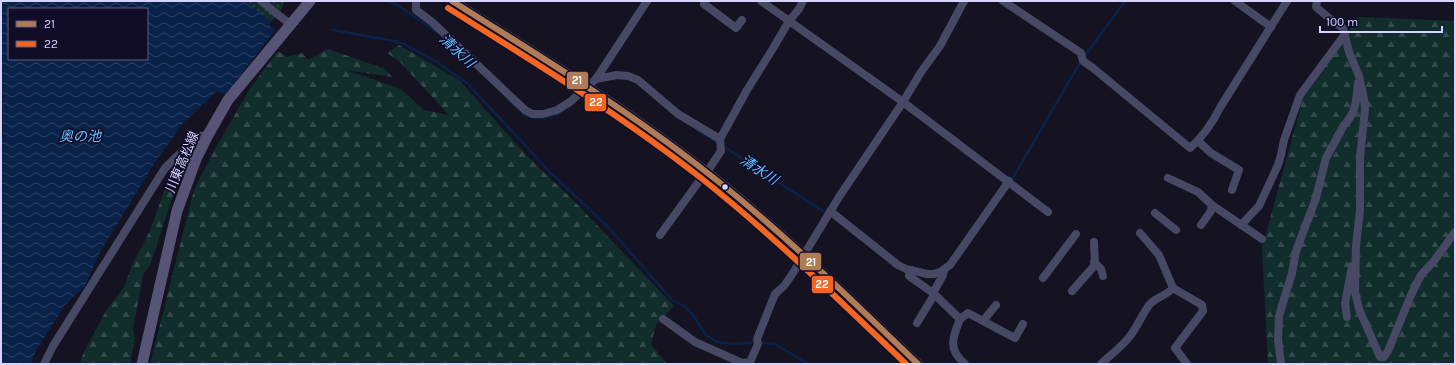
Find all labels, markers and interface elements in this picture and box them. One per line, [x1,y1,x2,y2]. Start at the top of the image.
legend [8,8,148,60]
scale bar [1320,8,1442,34]
text: 100 m [1326,15,1358,29]
text: 21 [44,17,55,31]
water label: 清水川 [436,30,480,73]
text: 22 [44,37,58,51]
line badge: 21 [566,71,589,90]
text: 21 [572,74,582,87]
line badge: 22 [584,93,607,112]
text: 22 [589,96,603,109]
water label: 奥の池 [59,128,103,145]
street label: 川東高松線 [162,129,202,195]
water label: 清水川 [737,151,783,190]
unlabelled marker [720,182,730,192]
line badge: 21 [799,252,822,271]
text: 21 [806,256,816,269]
line badge: 22 [811,275,834,294]
text: 22 [815,278,829,291]

